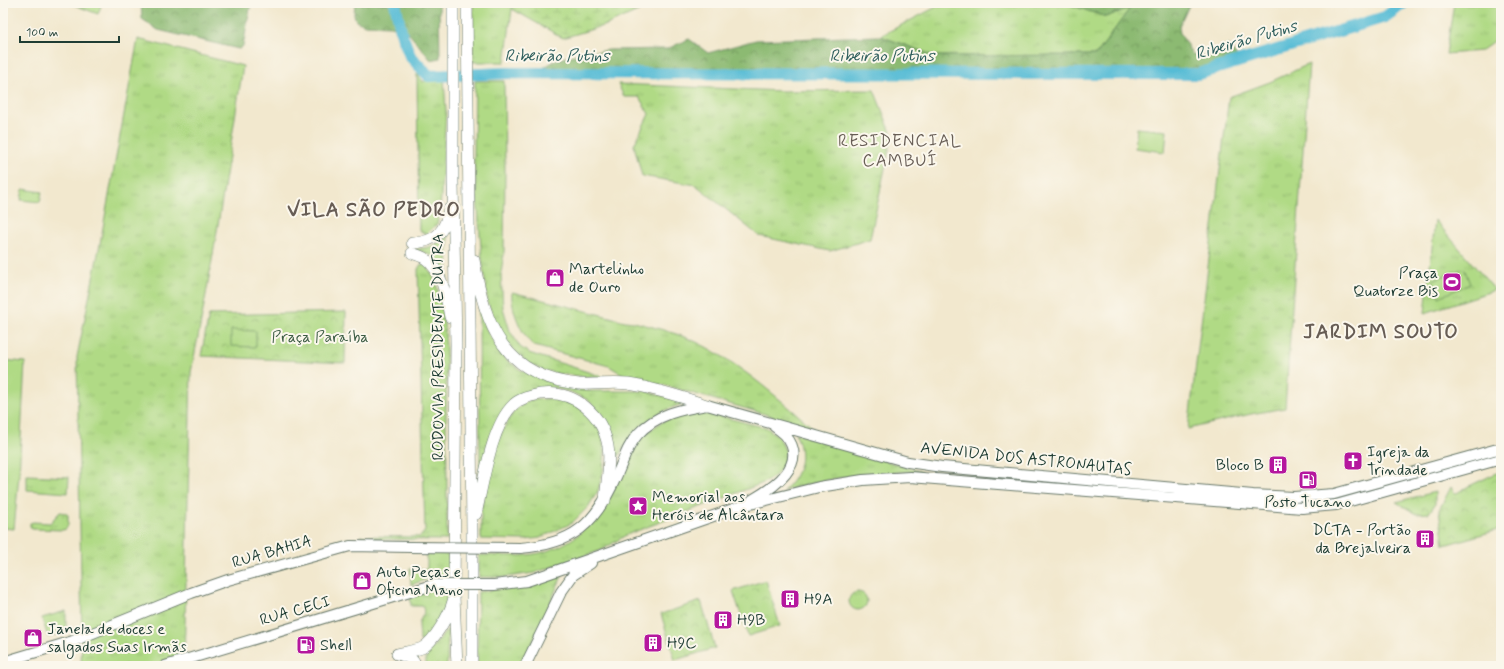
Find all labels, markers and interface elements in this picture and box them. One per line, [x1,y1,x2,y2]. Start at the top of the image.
water label: Ribeirão Putins [1193,15,1301,65]
scale bar [20,18,119,44]
text: 100 m [26,25,58,41]
water label: Ribeirão Putins [505,45,611,67]
water label: Ribeirão Putins [830,45,936,67]
district label: RESIDENCIAL CAMBUÍ [838,130,962,172]
district label: VILA SÃO PEDRO [287,197,461,224]
street label: RODOVIA PRESIDENTE DUTRA [428,233,449,461]
place label: Martelinho de Ouro [569,259,644,298]
place label: Praça Quatorze Bis [1353,263,1438,302]
shop icon: Martelinho de Ouro [544,267,566,289]
sports icon: Praça Quatorze Bis [1441,271,1463,293]
district label: JARDIM SOUTO [1303,319,1459,346]
park label: Praça Paraíba [271,327,369,348]
street label: AVENIDA DOS ASTRONAUTAS [919,437,1133,481]
place label: Igreja da Trindade [1367,442,1430,481]
church icon: Igreja da Trindade [1342,450,1364,472]
building icon: Bloco B [1267,454,1289,476]
place label: Bloco B [1216,455,1264,476]
fuel station icon: Posto Tucano [1297,469,1319,491]
place label: Memorial aos Heróis de Alcântara [652,487,784,526]
place label: Posto Tucano [1265,492,1352,513]
place icon: Memorial aos Heróis de Alcântara [627,495,649,517]
place label: DCTA - Portão da Brejalveira [1312,520,1411,559]
building icon: DCTA - Portão da Brejalveira [1414,528,1436,550]
street label: RUA BAHIA [230,531,314,573]
place label: Auto Peças e Oficina Mano [376,562,463,601]
shop icon: Auto Peças e Oficina Mano [351,570,373,592]
building icon: H9A [779,588,801,610]
place label: H9A [804,589,833,610]
street label: RUA CECI [257,591,333,631]
building icon: H9B [712,609,734,631]
place label: H9B [737,610,765,631]
place label: Janela de doces e salgados Suas Irmãs [47,619,187,659]
shop icon: Janela de doces e salgados Suas Irmãs [22,627,44,649]
building icon: H9C [642,632,664,654]
place label: H9C [667,633,697,654]
fuel station icon: Shell [295,634,317,656]
place label: Shell [320,635,352,656]

